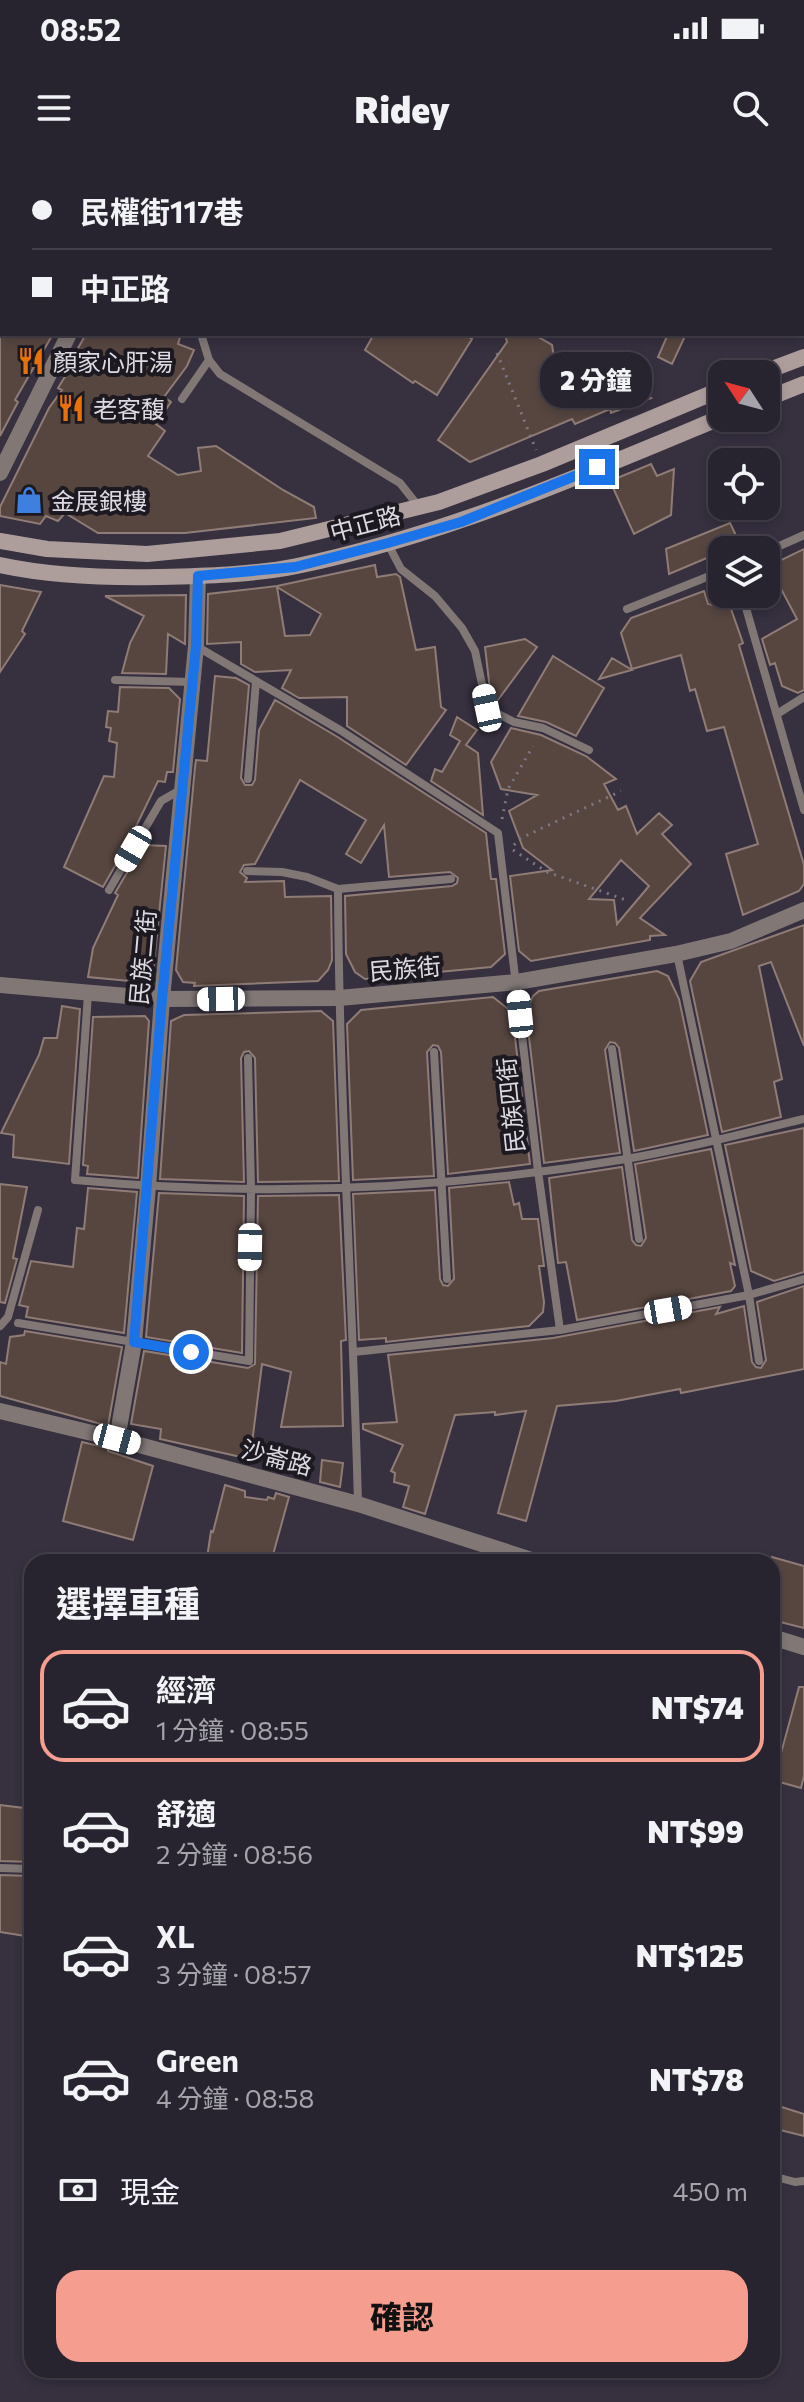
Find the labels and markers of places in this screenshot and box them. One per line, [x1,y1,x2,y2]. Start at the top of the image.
restaurant icon: 顏家心肝湯 [16,346,46,376]
place label: 顏家心肝湯 [53,347,173,376]
restaurant icon: 老客馥 [56,393,86,423]
place label: 老客馥 [93,394,165,423]
shop icon: 金展銀樓 [14,485,44,515]
place label: 金展銀樓 [51,486,147,515]

